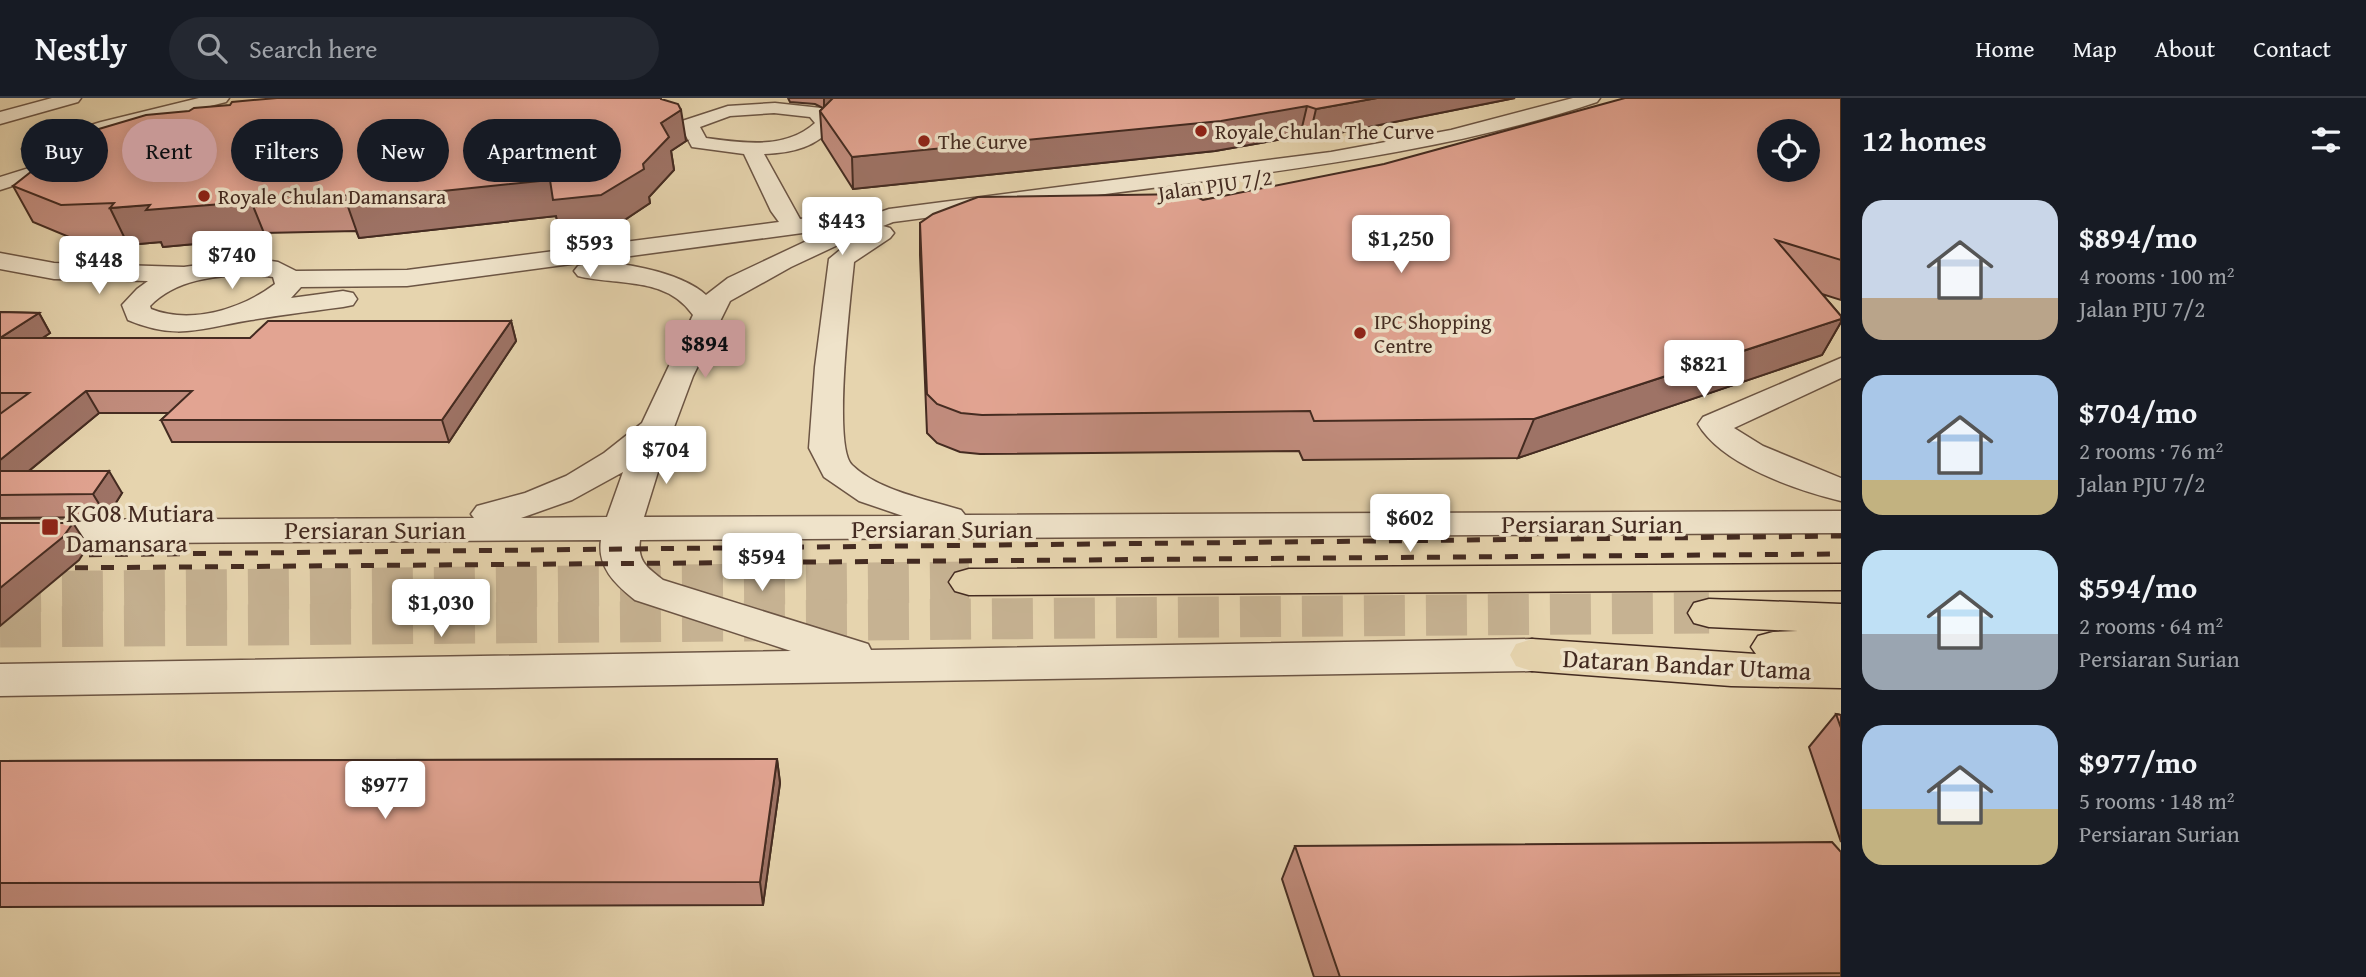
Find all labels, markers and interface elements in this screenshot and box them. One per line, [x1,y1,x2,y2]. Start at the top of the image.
search box [169,17,659,80]
text: Nestly [35,24,127,72]
icon: search [193,29,231,67]
text: Search here [249,29,377,68]
text: Home [1976,31,2035,66]
text: Map [2073,31,2117,66]
text: About [2155,31,2215,66]
text: Contact [2253,31,2331,66]
place label: Royale Chulan The Curve [1215,116,1434,147]
text: 12 homes [1862,118,1987,162]
chip: Buy [21,119,108,182]
chip: Rent [122,119,217,182]
chip: Filters [231,119,343,182]
chip: New [357,119,449,182]
chip: Apartment [463,119,621,182]
map controls [1757,119,1820,182]
button: locate [1757,119,1820,182]
icon: filters [2307,121,2345,159]
marker: Royale Chulan The Curve [1193,123,1209,139]
place label: The Curve [938,126,1027,157]
marker: The Curve [916,133,932,149]
street label: Jalan PJU 7/2 [1153,162,1274,209]
place label: Royale Chulan Damansara [218,181,446,212]
marker: Royale Chulan Damansara [196,188,212,204]
pin: $443 [801,198,883,257]
text: $443 [818,203,866,236]
text: $894/mo [2079,215,2197,259]
pin: $1,250 [1344,216,1458,275]
pin: $593 [549,220,631,279]
text: $1,250 [1368,221,1434,254]
text: $593 [566,225,614,258]
icon: home [1918,228,2002,312]
pin: $740 [191,232,273,291]
pin: $448 [58,236,140,296]
text: $740 [208,237,256,270]
text: $448 [75,242,123,275]
text: 4 rooms · 100 m² [2079,259,2234,292]
text: Jalan PJU 7/2 [2079,292,2205,325]
place label: IPC Shopping Centre [1374,306,1492,361]
pin: $894 [664,320,746,380]
marker: IPC Shopping Centre [1352,325,1368,341]
text: $894 [681,326,729,359]
pin: $821 [1663,341,1745,400]
text: $821 [1680,346,1728,379]
text: $704/mo [2079,390,2197,434]
icon: home [1918,403,2002,487]
pin: $704 [625,426,707,486]
text: $704 [642,432,690,465]
text: 2 rooms · 76 m² [2079,434,2223,467]
text: Jalan PJU 7/2 [2079,467,2205,500]
place label: KG08 Mutiara Damansara [66,493,215,562]
pin: $602 [1369,494,1451,554]
text: $602 [1386,500,1434,533]
street label: Persiaran Surian [1501,504,1683,543]
street label: Persiaran Surian [851,509,1033,548]
street label: Persiaran Surian [284,510,466,549]
marker: KG08 Mutiara Damansara [40,517,60,537]
pin: $594 [721,533,803,593]
text: $594 [738,539,786,572]
text: $594/mo [2079,565,2197,609]
icon: home [1918,578,2002,662]
pin: $1,030 [384,580,498,639]
text: $1,030 [408,585,474,618]
text: 2 rooms · 64 m² [2079,609,2223,642]
street label: Dataran Bandar Utama [1562,638,1813,690]
text: Persiaran Surian [2079,642,2240,675]
text: $977/mo [2079,740,2197,784]
icon: home [1918,753,2002,837]
pin: $977 [344,762,426,821]
text: $977 [361,767,409,800]
text: 5 rooms · 148 m² [2079,784,2234,817]
text: Persiaran Surian [2079,817,2240,850]

